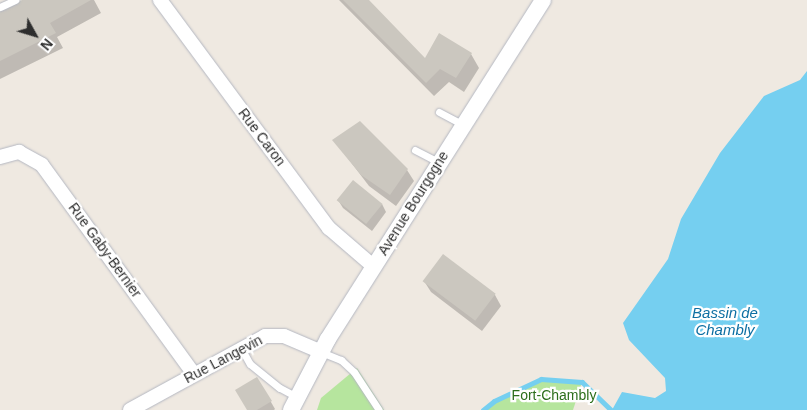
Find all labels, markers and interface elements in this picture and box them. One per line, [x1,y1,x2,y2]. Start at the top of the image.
north arrow [10,10,60,60]
text: N [37,35,56,53]
street label: Rue Caron [235,105,289,169]
street label: Avenue Bourgogne [374,148,452,258]
street label: Rue Gaby-Bernier [65,199,145,301]
water label: Bassin de Chambly [692,303,758,338]
street label: Rue Langevin [181,331,265,387]
park label: Fort-Chambly [512,387,596,403]

